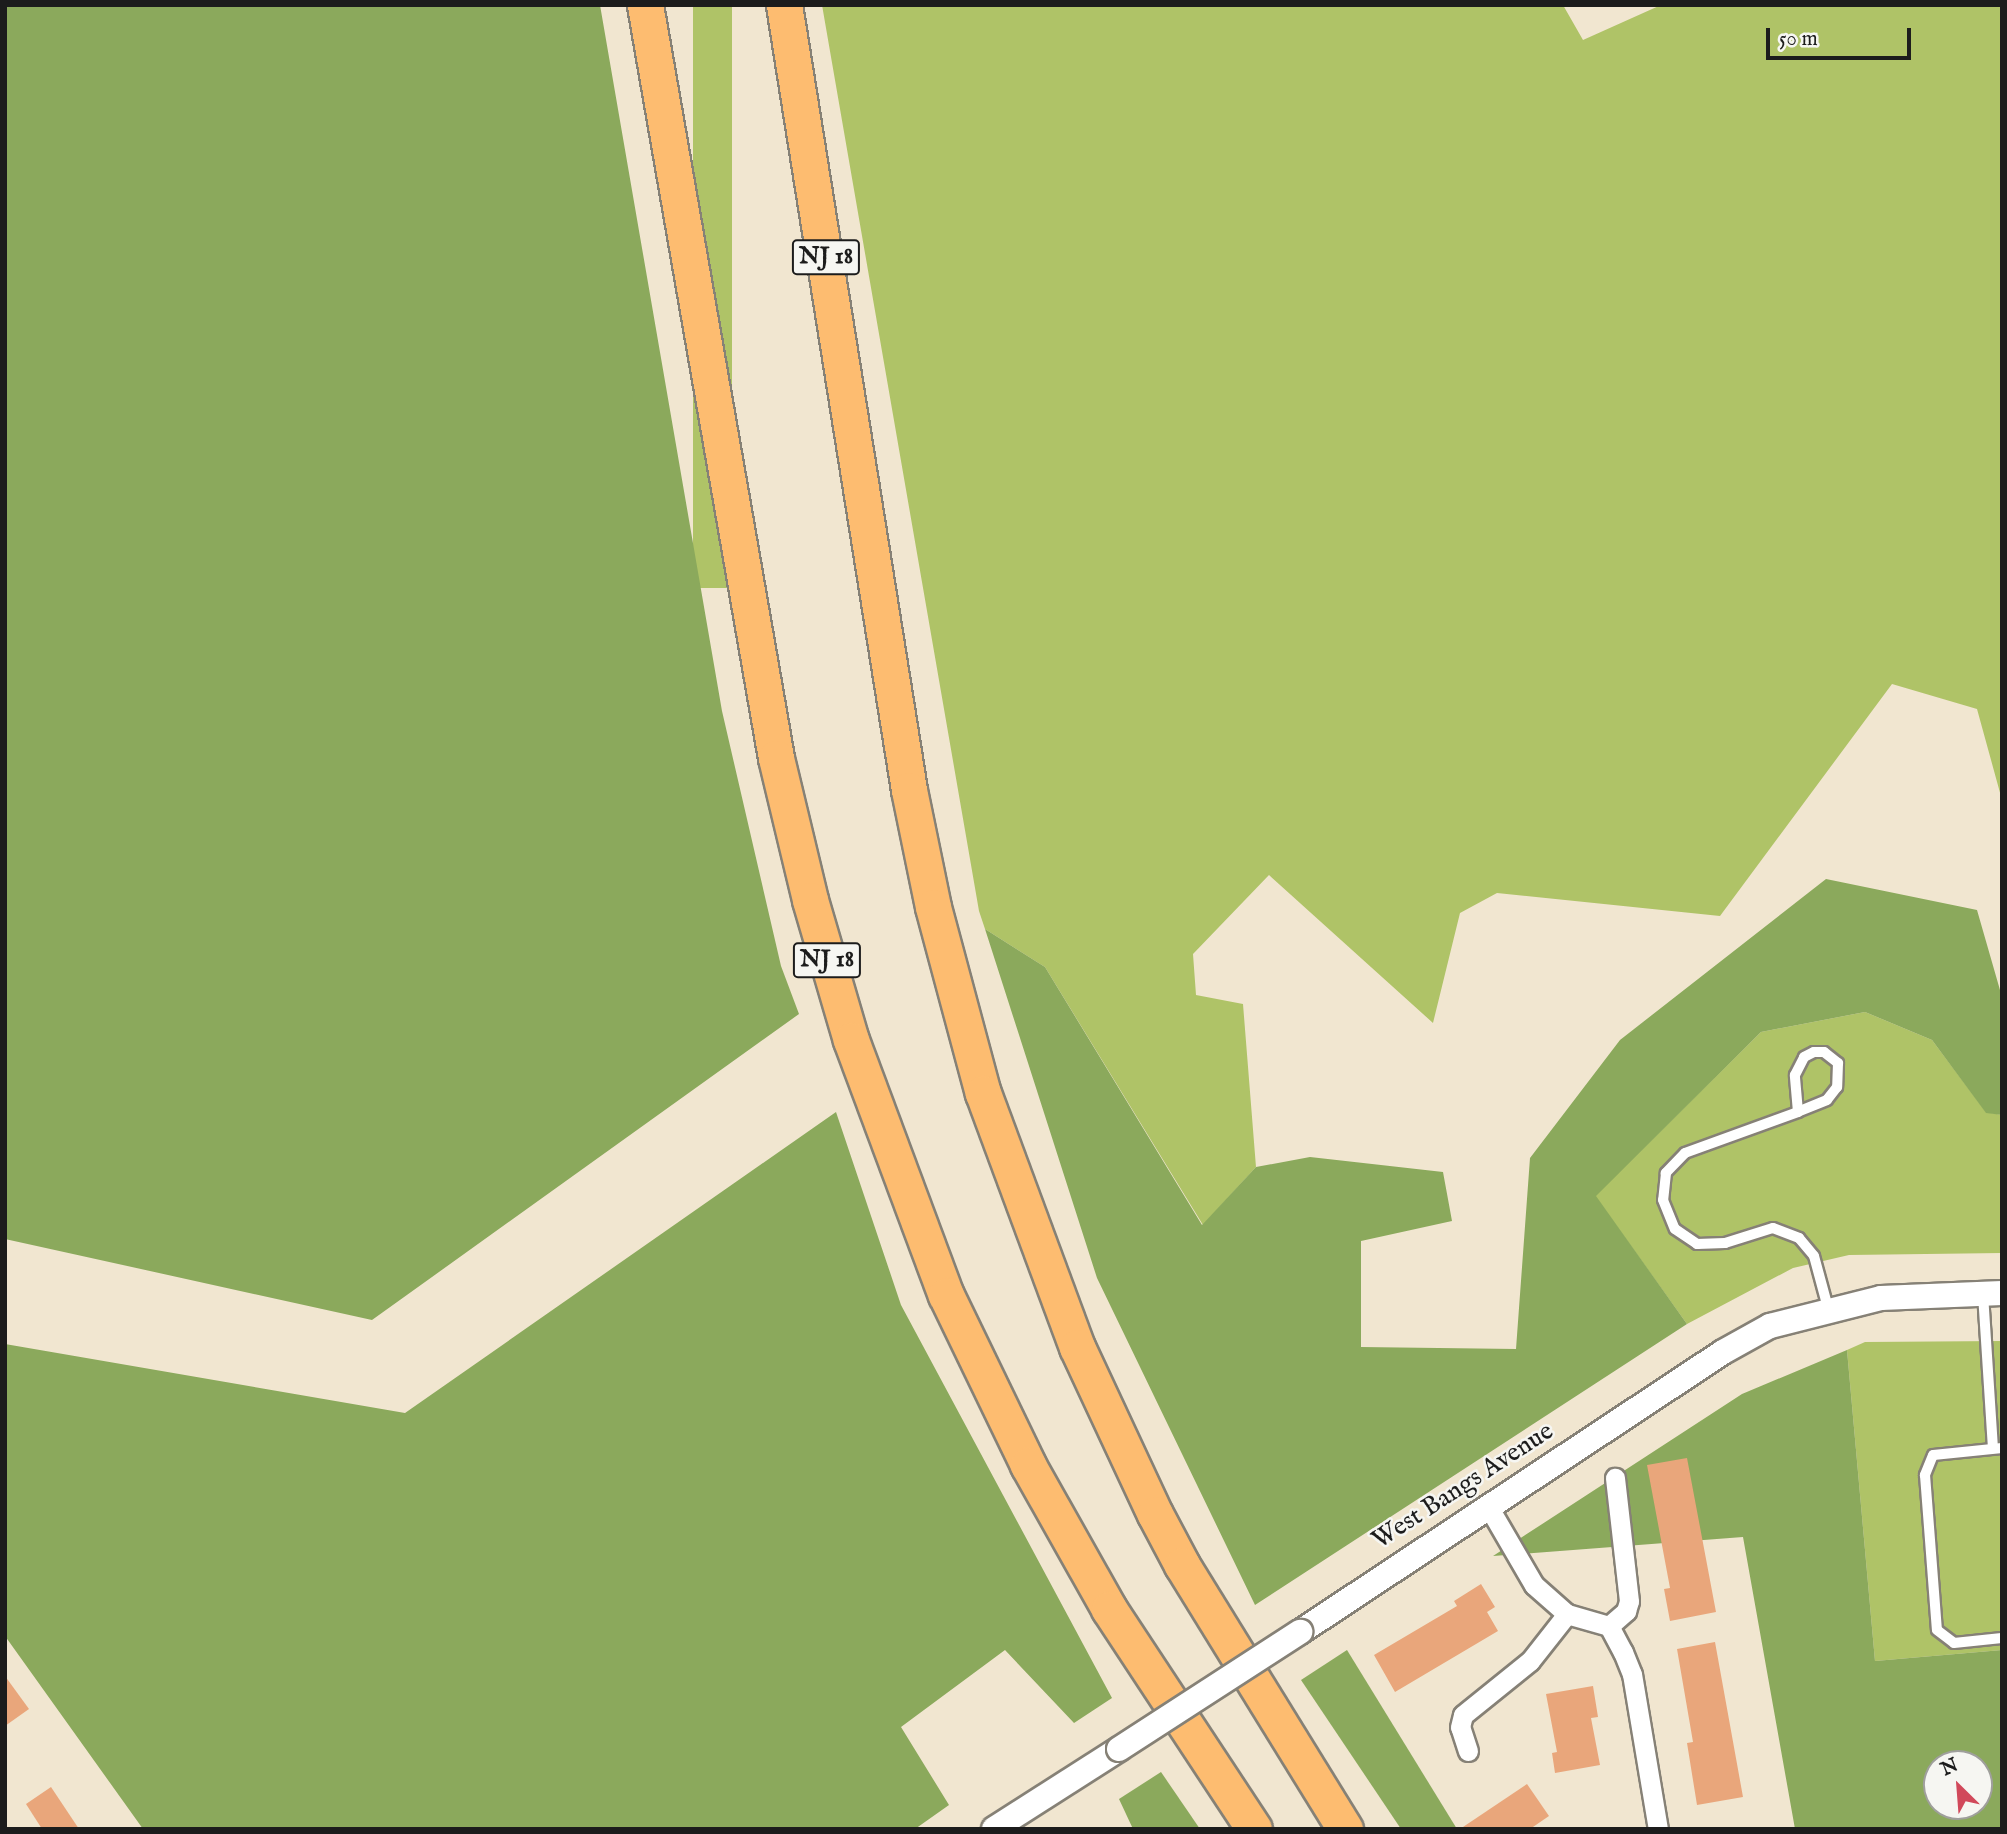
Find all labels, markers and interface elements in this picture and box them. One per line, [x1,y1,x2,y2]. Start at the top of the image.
scale bar [1769,14,1914,58]
text: 50 m [1779,26,1818,53]
road number: NJ 18 [791,236,861,278]
road number: NJ 18 [792,940,862,980]
street label: West Bangs Avenue [1367,1416,1559,1556]
north arrow [1923,1750,1993,1820]
text: N [1937,1753,1962,1782]

